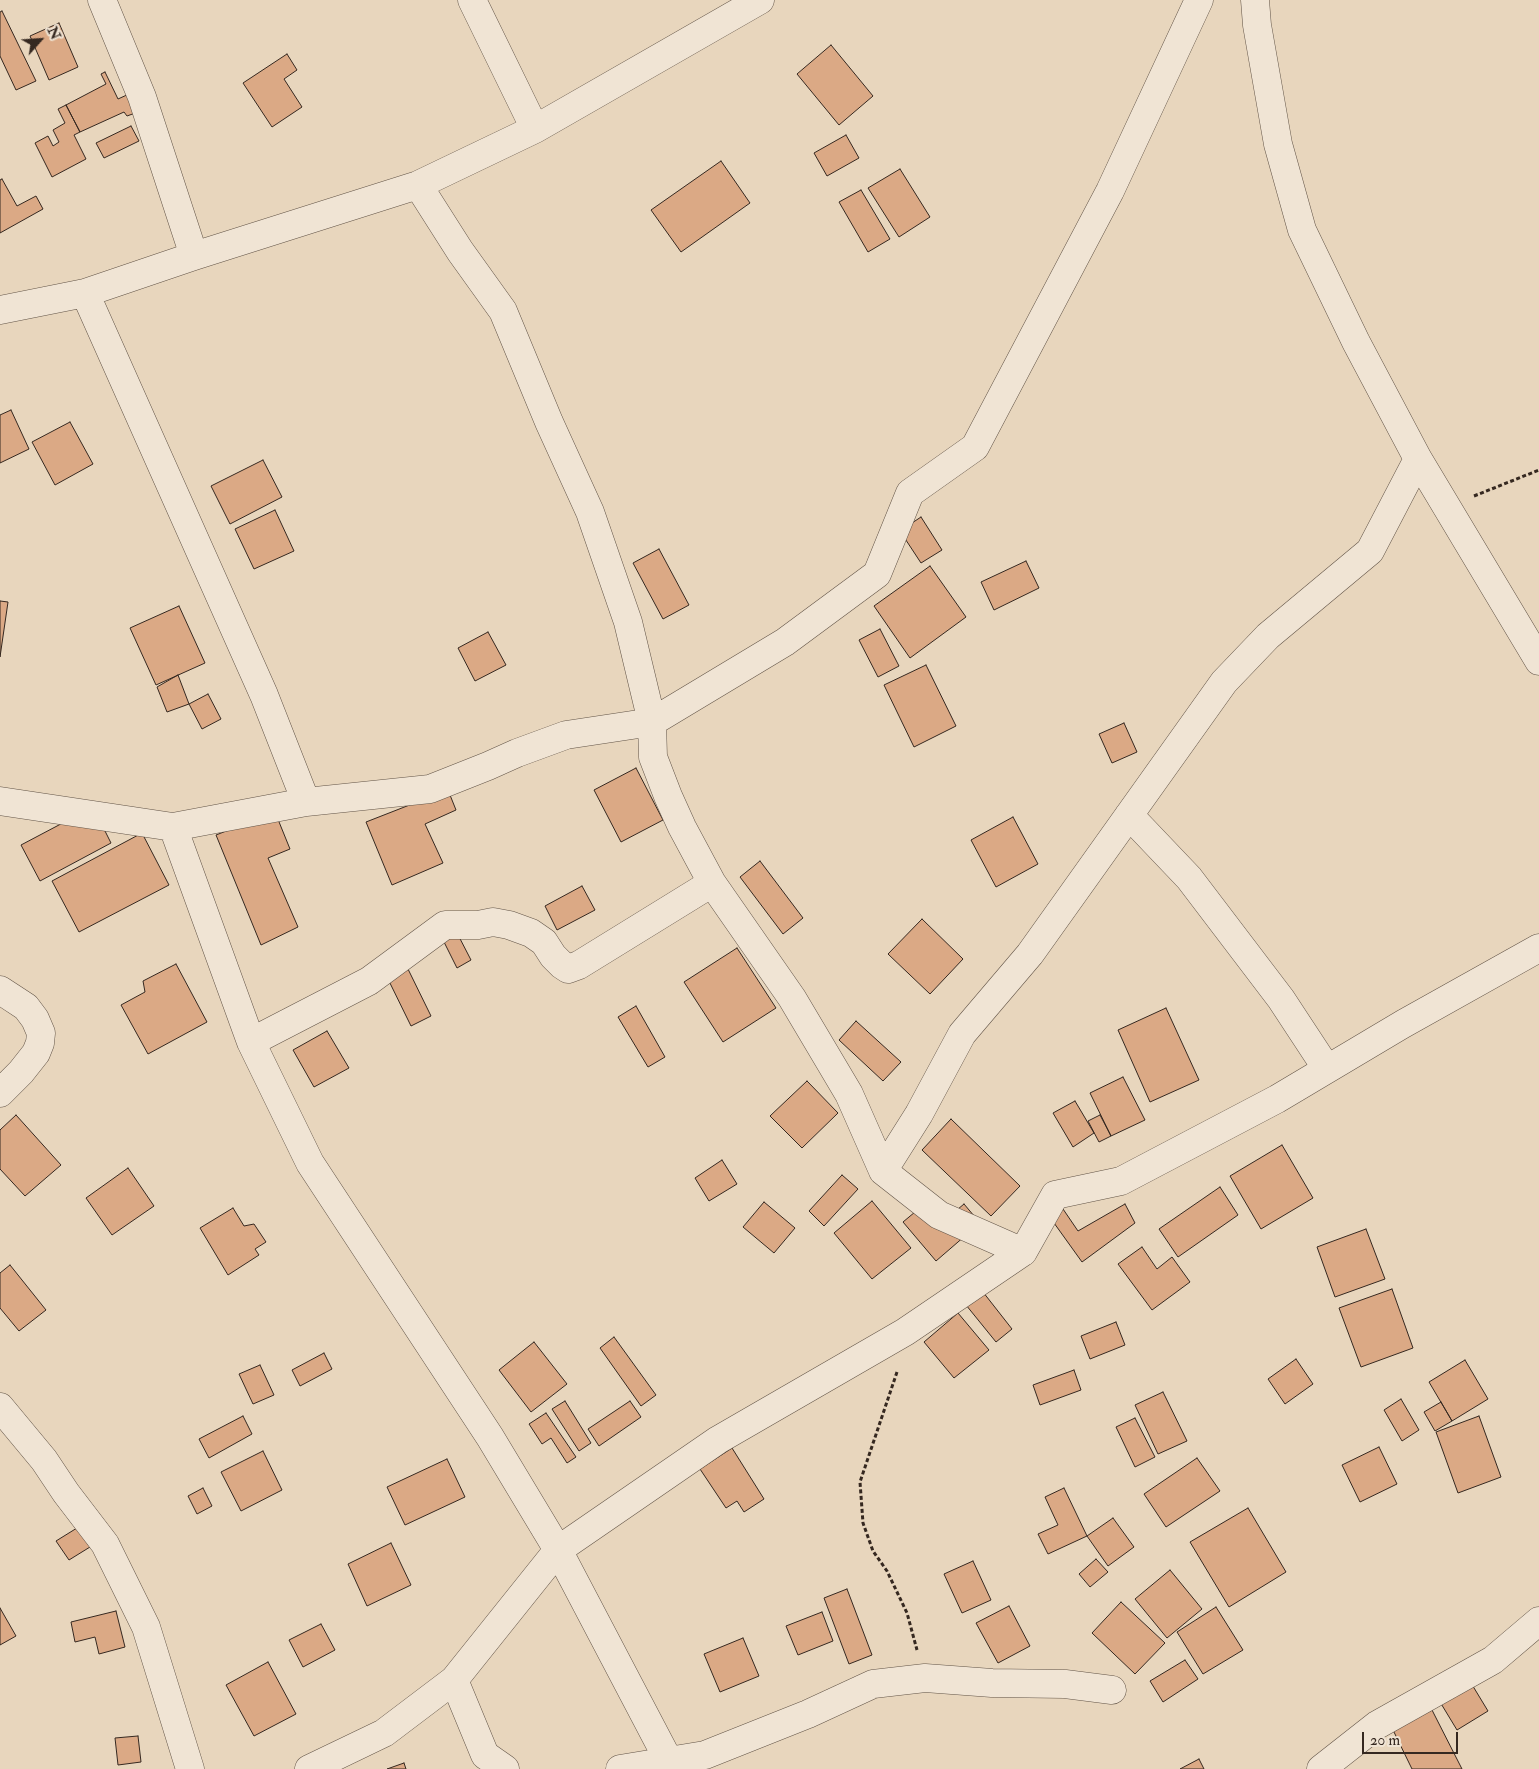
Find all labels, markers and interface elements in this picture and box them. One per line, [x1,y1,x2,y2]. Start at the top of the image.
north arrow [15,15,65,65]
text: N [44,24,64,43]
scale bar [1364,1722,1460,1754]
text: 20 m [1370,1731,1400,1750]

